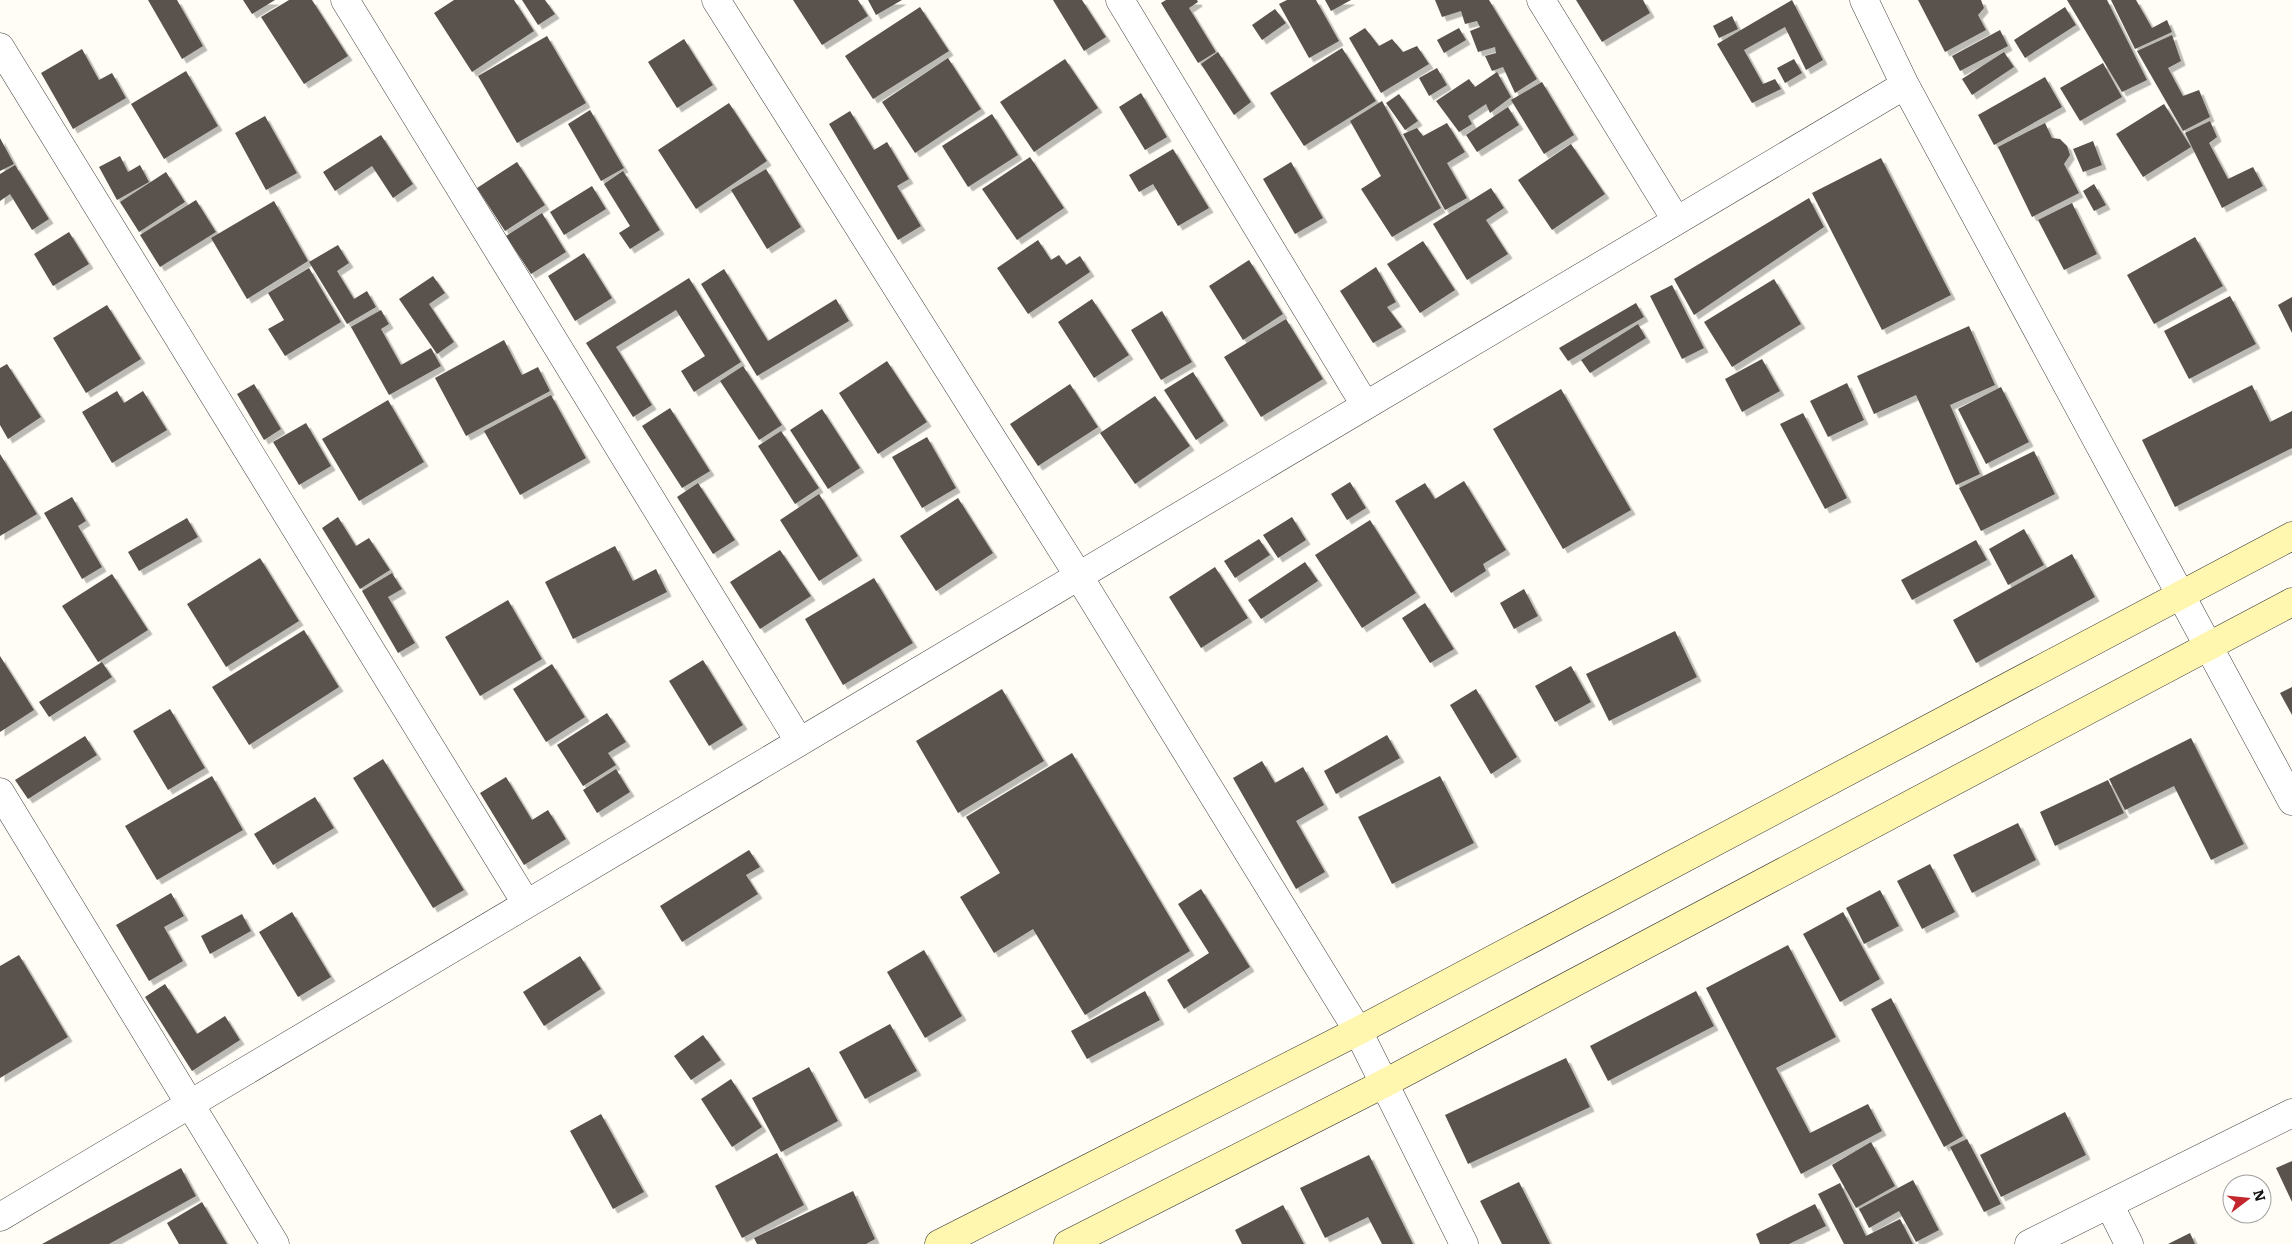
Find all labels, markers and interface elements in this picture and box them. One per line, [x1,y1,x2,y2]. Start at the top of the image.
north arrow [2222,1174,2272,1224]
text: N [2249,1187,2272,1204]

